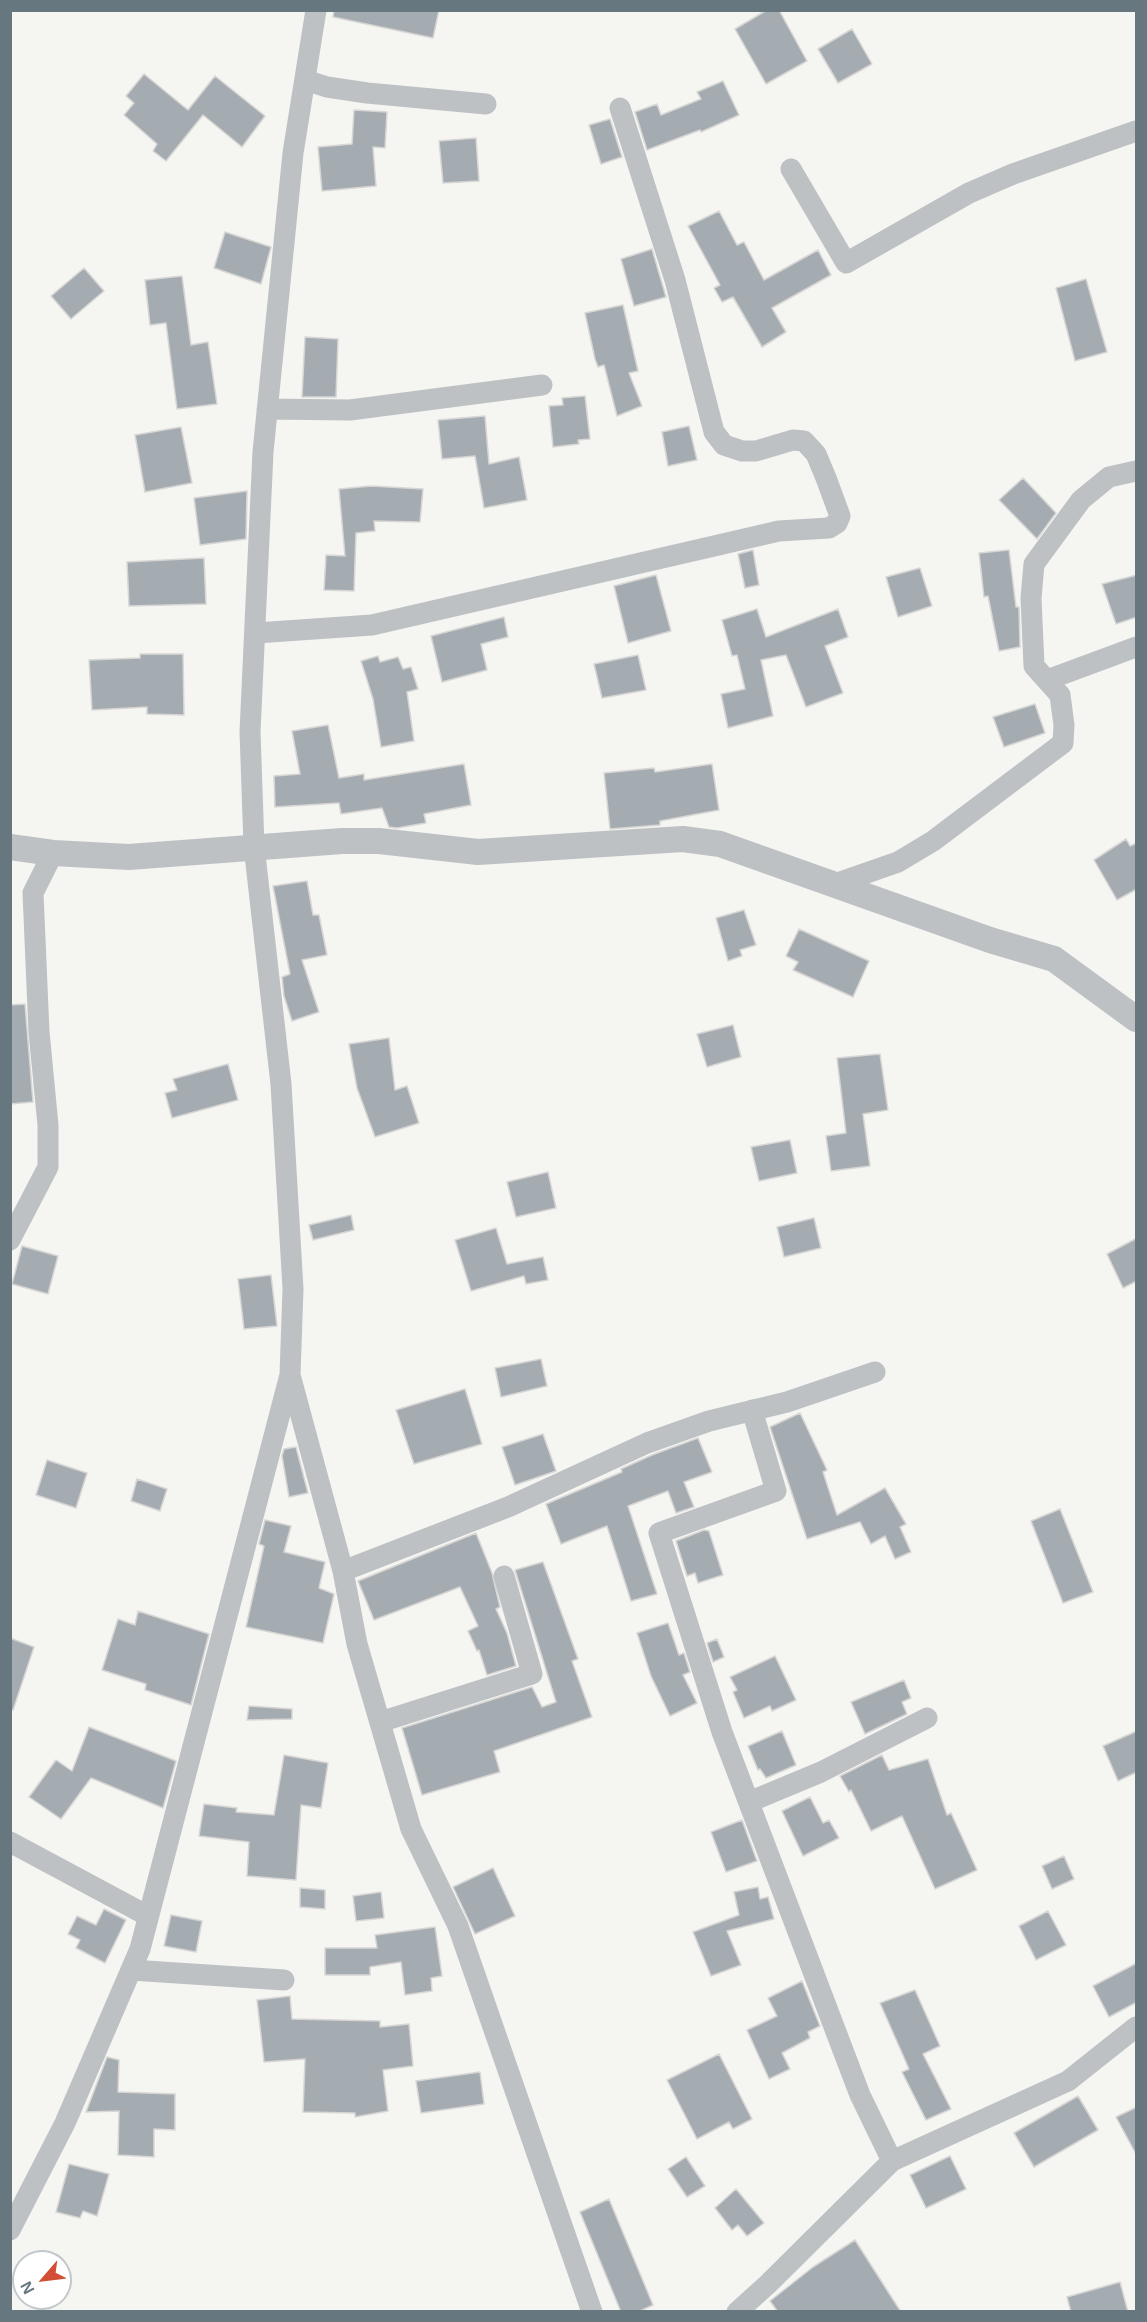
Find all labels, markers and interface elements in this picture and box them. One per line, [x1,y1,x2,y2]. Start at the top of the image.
north arrow [12,2250,72,2310]
text: N [17,2279,38,2297]

